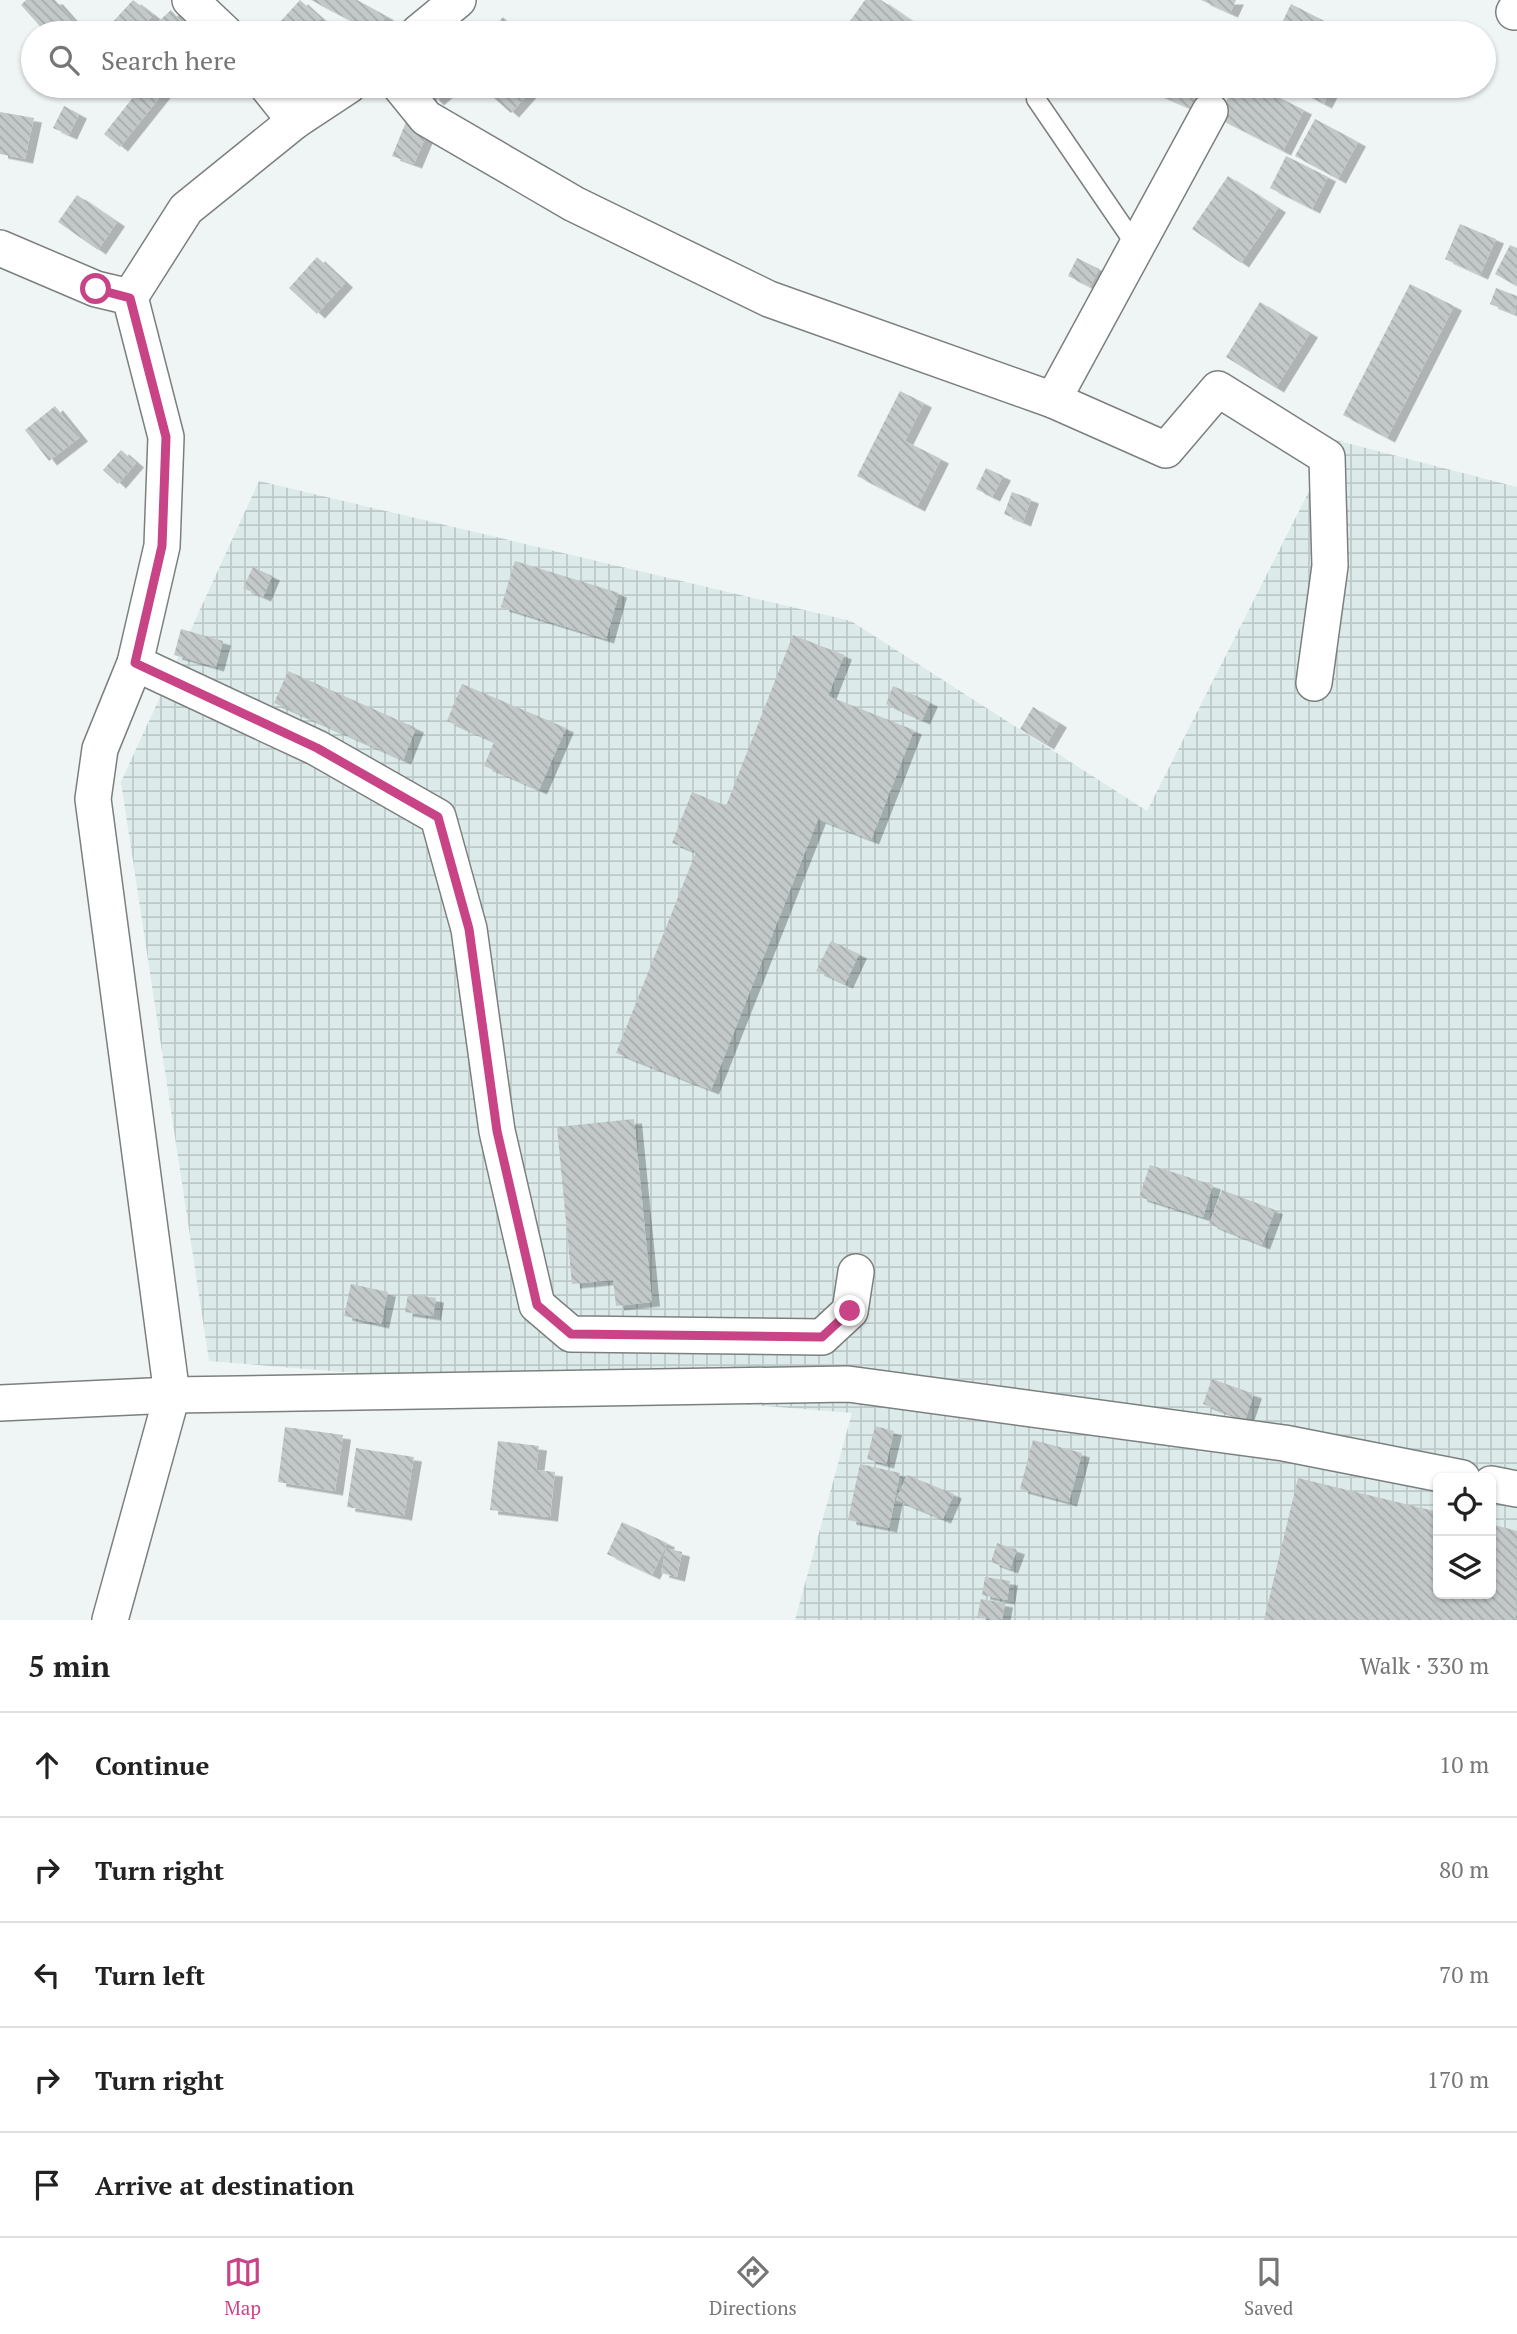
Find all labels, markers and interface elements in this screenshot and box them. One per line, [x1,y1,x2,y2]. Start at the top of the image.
search box [21,21,1496,98]
icon: search [45,41,83,79]
text: Search here [101,43,236,77]
route start [80,273,111,304]
route end [834,1295,865,1326]
map controls [1433,1473,1496,1599]
button: locate [1433,1473,1496,1536]
button: layers [1433,1536,1496,1599]
text: 5 min [28,1646,110,1686]
text: Walk · 330 m [1360,1650,1489,1681]
icon: ahead [28,1746,66,1784]
text: Continue [95,1748,209,1782]
text: 10 m [1439,1749,1489,1780]
icon: right [28,1851,66,1889]
text: Turn right [95,1853,224,1887]
text: 80 m [1439,1854,1489,1885]
icon: left [28,1956,66,1994]
text: Turn left [95,1958,205,1992]
text: 70 m [1439,1959,1489,1990]
icon: right [28,2061,66,2099]
text: Turn right [95,2063,224,2097]
text: 170 m [1427,2064,1489,2095]
icon: arrive [28,2166,66,2204]
text: Arrive at destination [95,2168,354,2202]
tab: Map [224,2253,262,2320]
tab: Directions [709,2253,797,2320]
tab: Saved [1244,2253,1293,2320]

